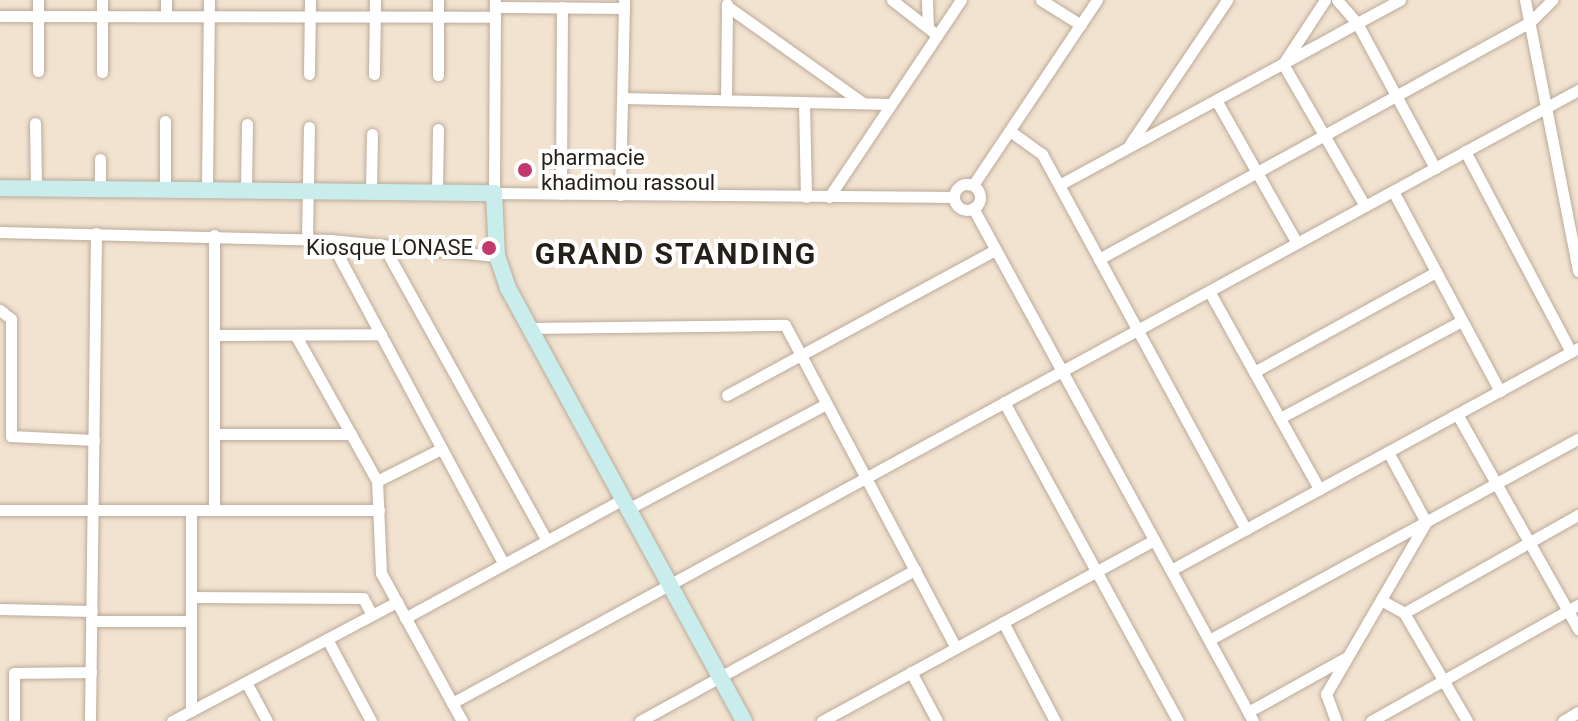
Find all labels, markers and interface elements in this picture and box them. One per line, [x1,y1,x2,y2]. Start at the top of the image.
place label: pharmacie khadimou rassoul [541,144,715,196]
marker: pharmacie khadimou rassoul [516,161,534,179]
place label: Kiosque LONASE [306,235,473,261]
district label: GRAND STANDING [535,236,817,272]
marker: Kiosque LONASE [480,239,498,257]

